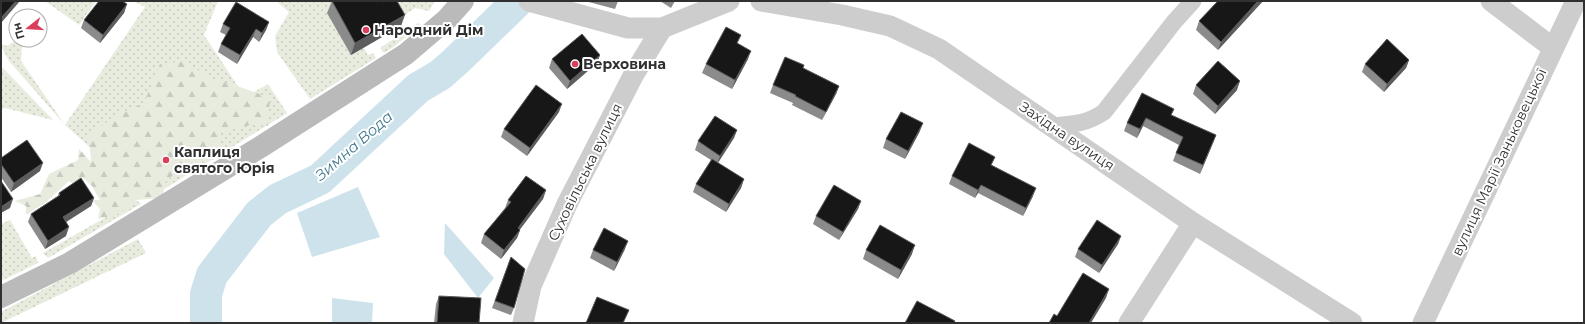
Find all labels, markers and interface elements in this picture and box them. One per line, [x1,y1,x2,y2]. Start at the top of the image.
north arrow [8,8,48,48]
text: Пн [9,21,28,41]
place label: Народний Дім [374,21,483,39]
marker: Народний Дім [361,25,371,35]
place label: Верховина [583,55,666,73]
marker: Верховина [570,59,580,69]
street label: вулиця Марії Заньковецької [1448,65,1551,259]
street label: Західна вулиця [1016,98,1118,174]
street label: Суховільська вулиця [544,100,626,244]
water label: Зимна Вода [310,107,396,185]
place label: Каплиця святого Юрія [174,143,275,177]
marker: Каплиця святого Юрія [161,155,171,165]

